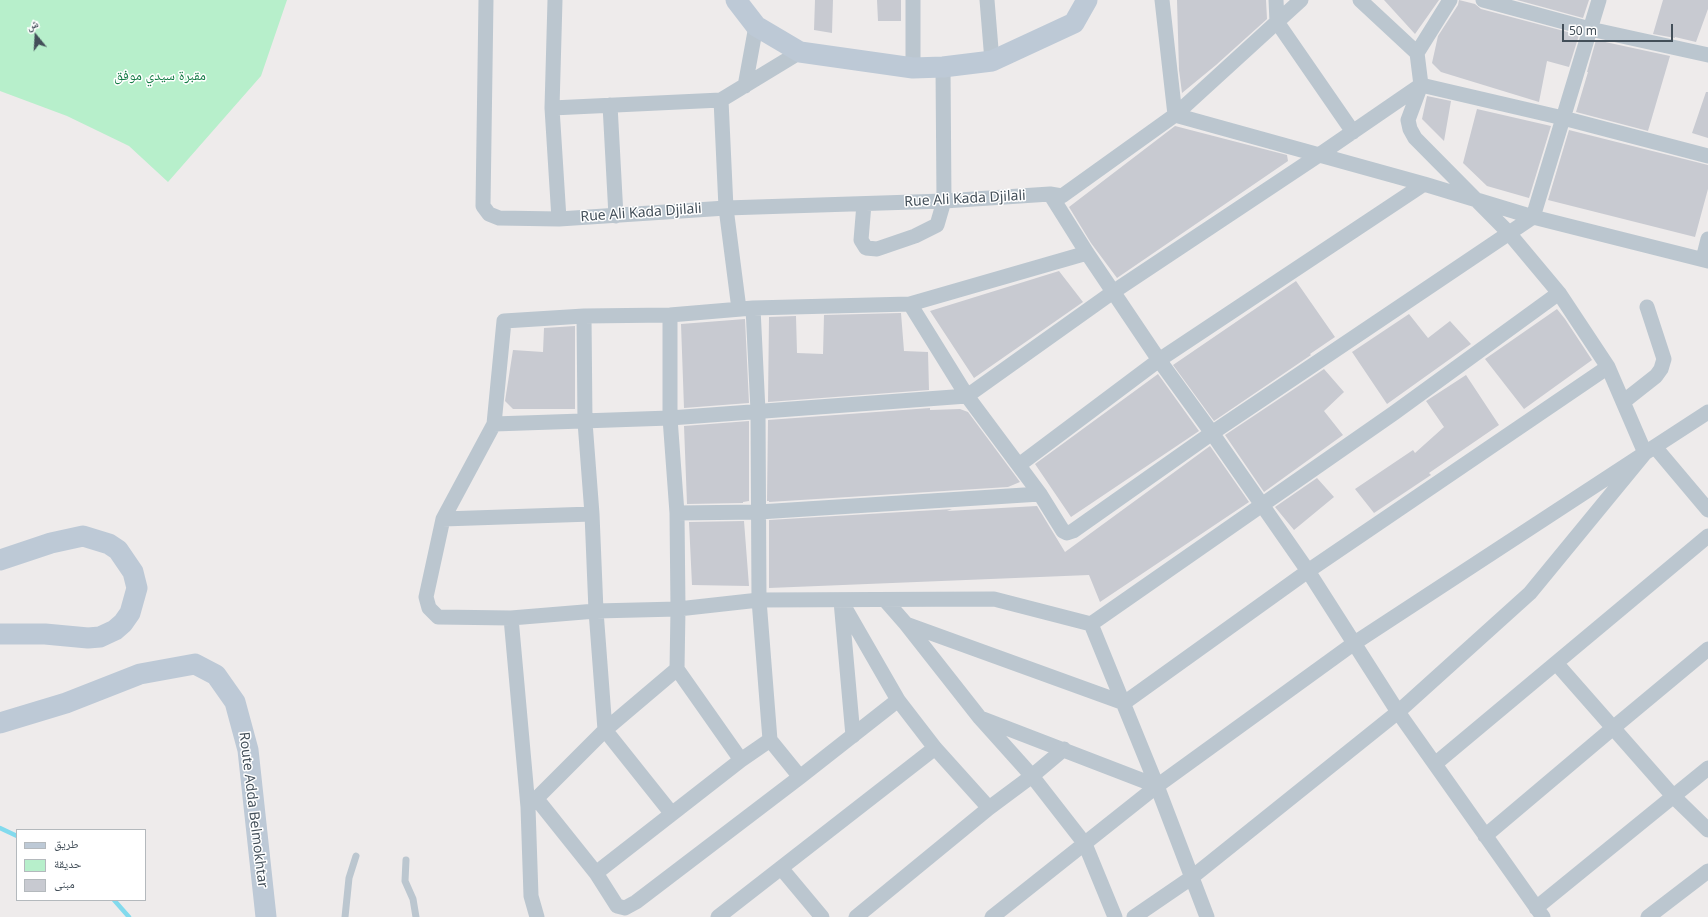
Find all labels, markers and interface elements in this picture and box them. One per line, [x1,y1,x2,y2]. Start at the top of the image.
text: ش [24,15,40,33]
north arrow [16,16,56,56]
scale bar [1564,16,1675,42]
text: 50 m [1569,22,1597,39]
park label: مقبرة سيدي موفق [114,68,206,84]
street label: Rue Ali Kada Djilali [904,187,1026,211]
street label: Rue Ali Kada Djilali [580,200,702,226]
street label: Route Adda Belmokhtar [235,731,271,889]
legend [16,829,146,901]
text: طريق [54,835,79,852]
text: حديقة [54,855,82,872]
text: مبنى [54,875,75,892]

